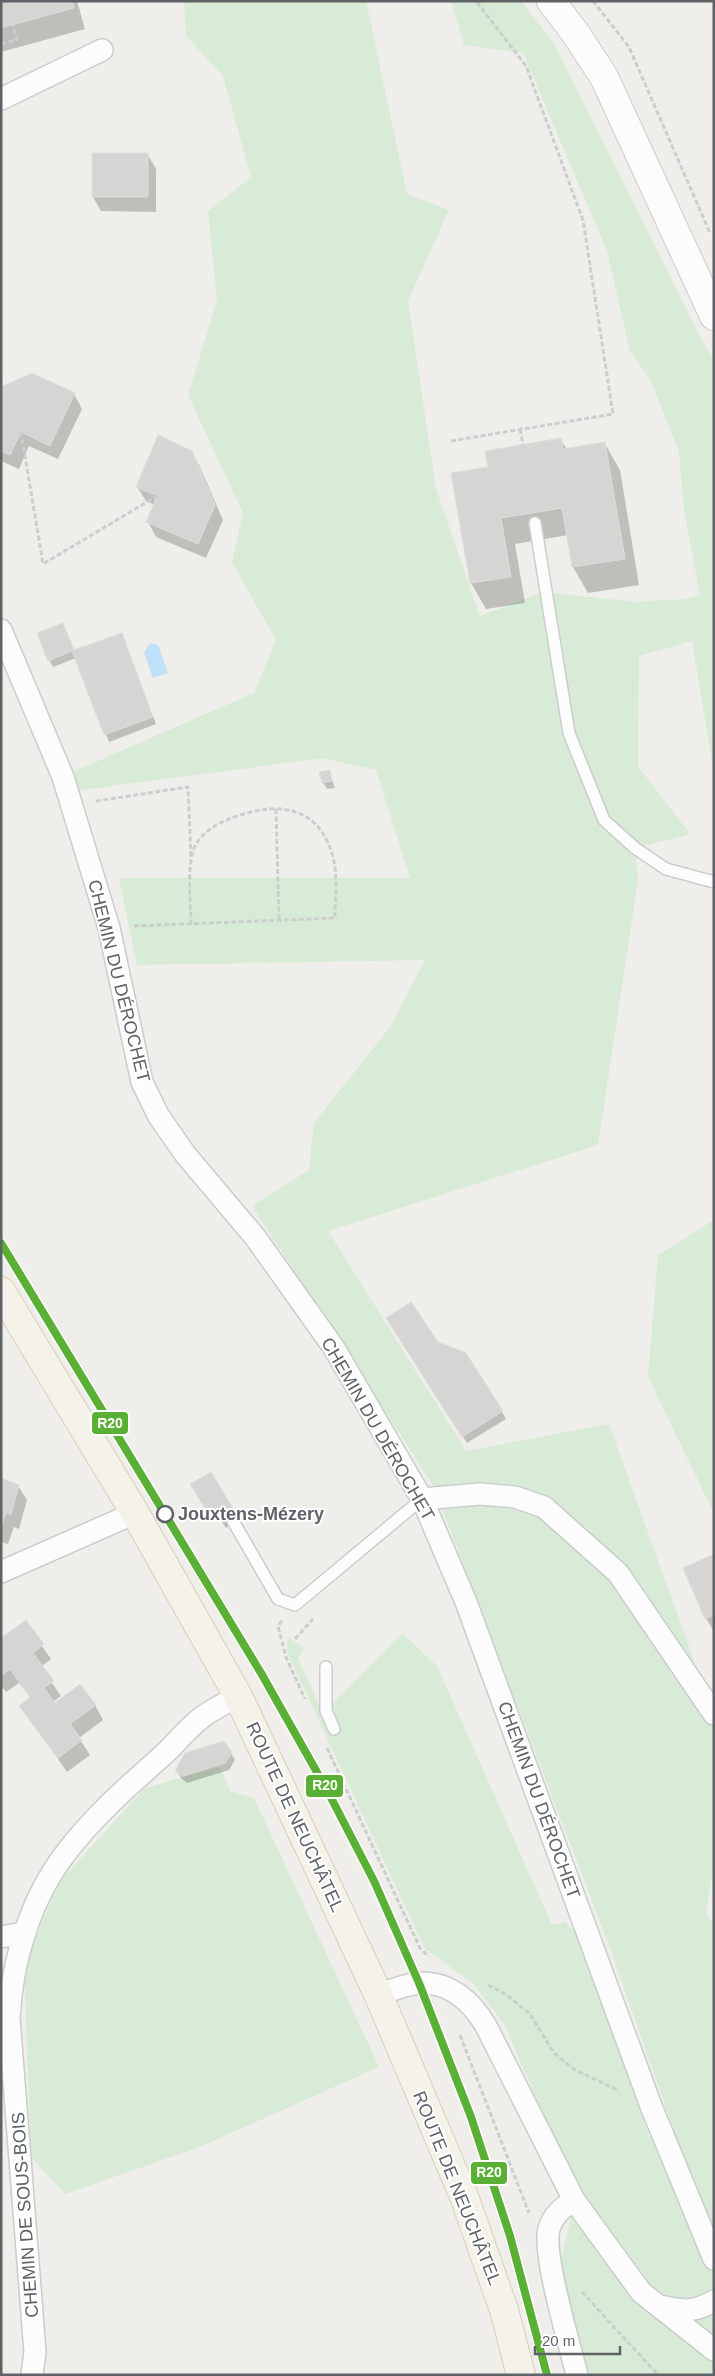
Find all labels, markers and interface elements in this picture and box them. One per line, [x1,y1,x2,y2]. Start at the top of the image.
street label: CHEMIN DU DÉROCHET [84,878,154,1084]
street label: CHEMIN DU DÉROCHET [317,1334,439,1524]
line badge: R20 [91,1411,129,1435]
text: R20 [97,1415,123,1431]
place label: Jouxtens-Mézery [178,1504,324,1524]
marker: Jouxtens-Mézery [156,1505,174,1523]
street label: CHEMIN DU DÉROCHET [494,1699,584,1901]
street label: ROUTE DE NEUCHÂTEL [242,1719,348,1915]
line badge: R20 [305,1774,344,1798]
text: R20 [312,1777,338,1793]
street label: ROUTE DE NEUCHÂTEL [409,2088,505,2288]
street label: CHEMIN DE SOUS-BOIS [8,2112,42,2318]
line badge: R20 [470,2161,508,2185]
text: R20 [476,2164,502,2180]
scale bar [535,2324,620,2356]
text: 20 m [542,2332,575,2349]

